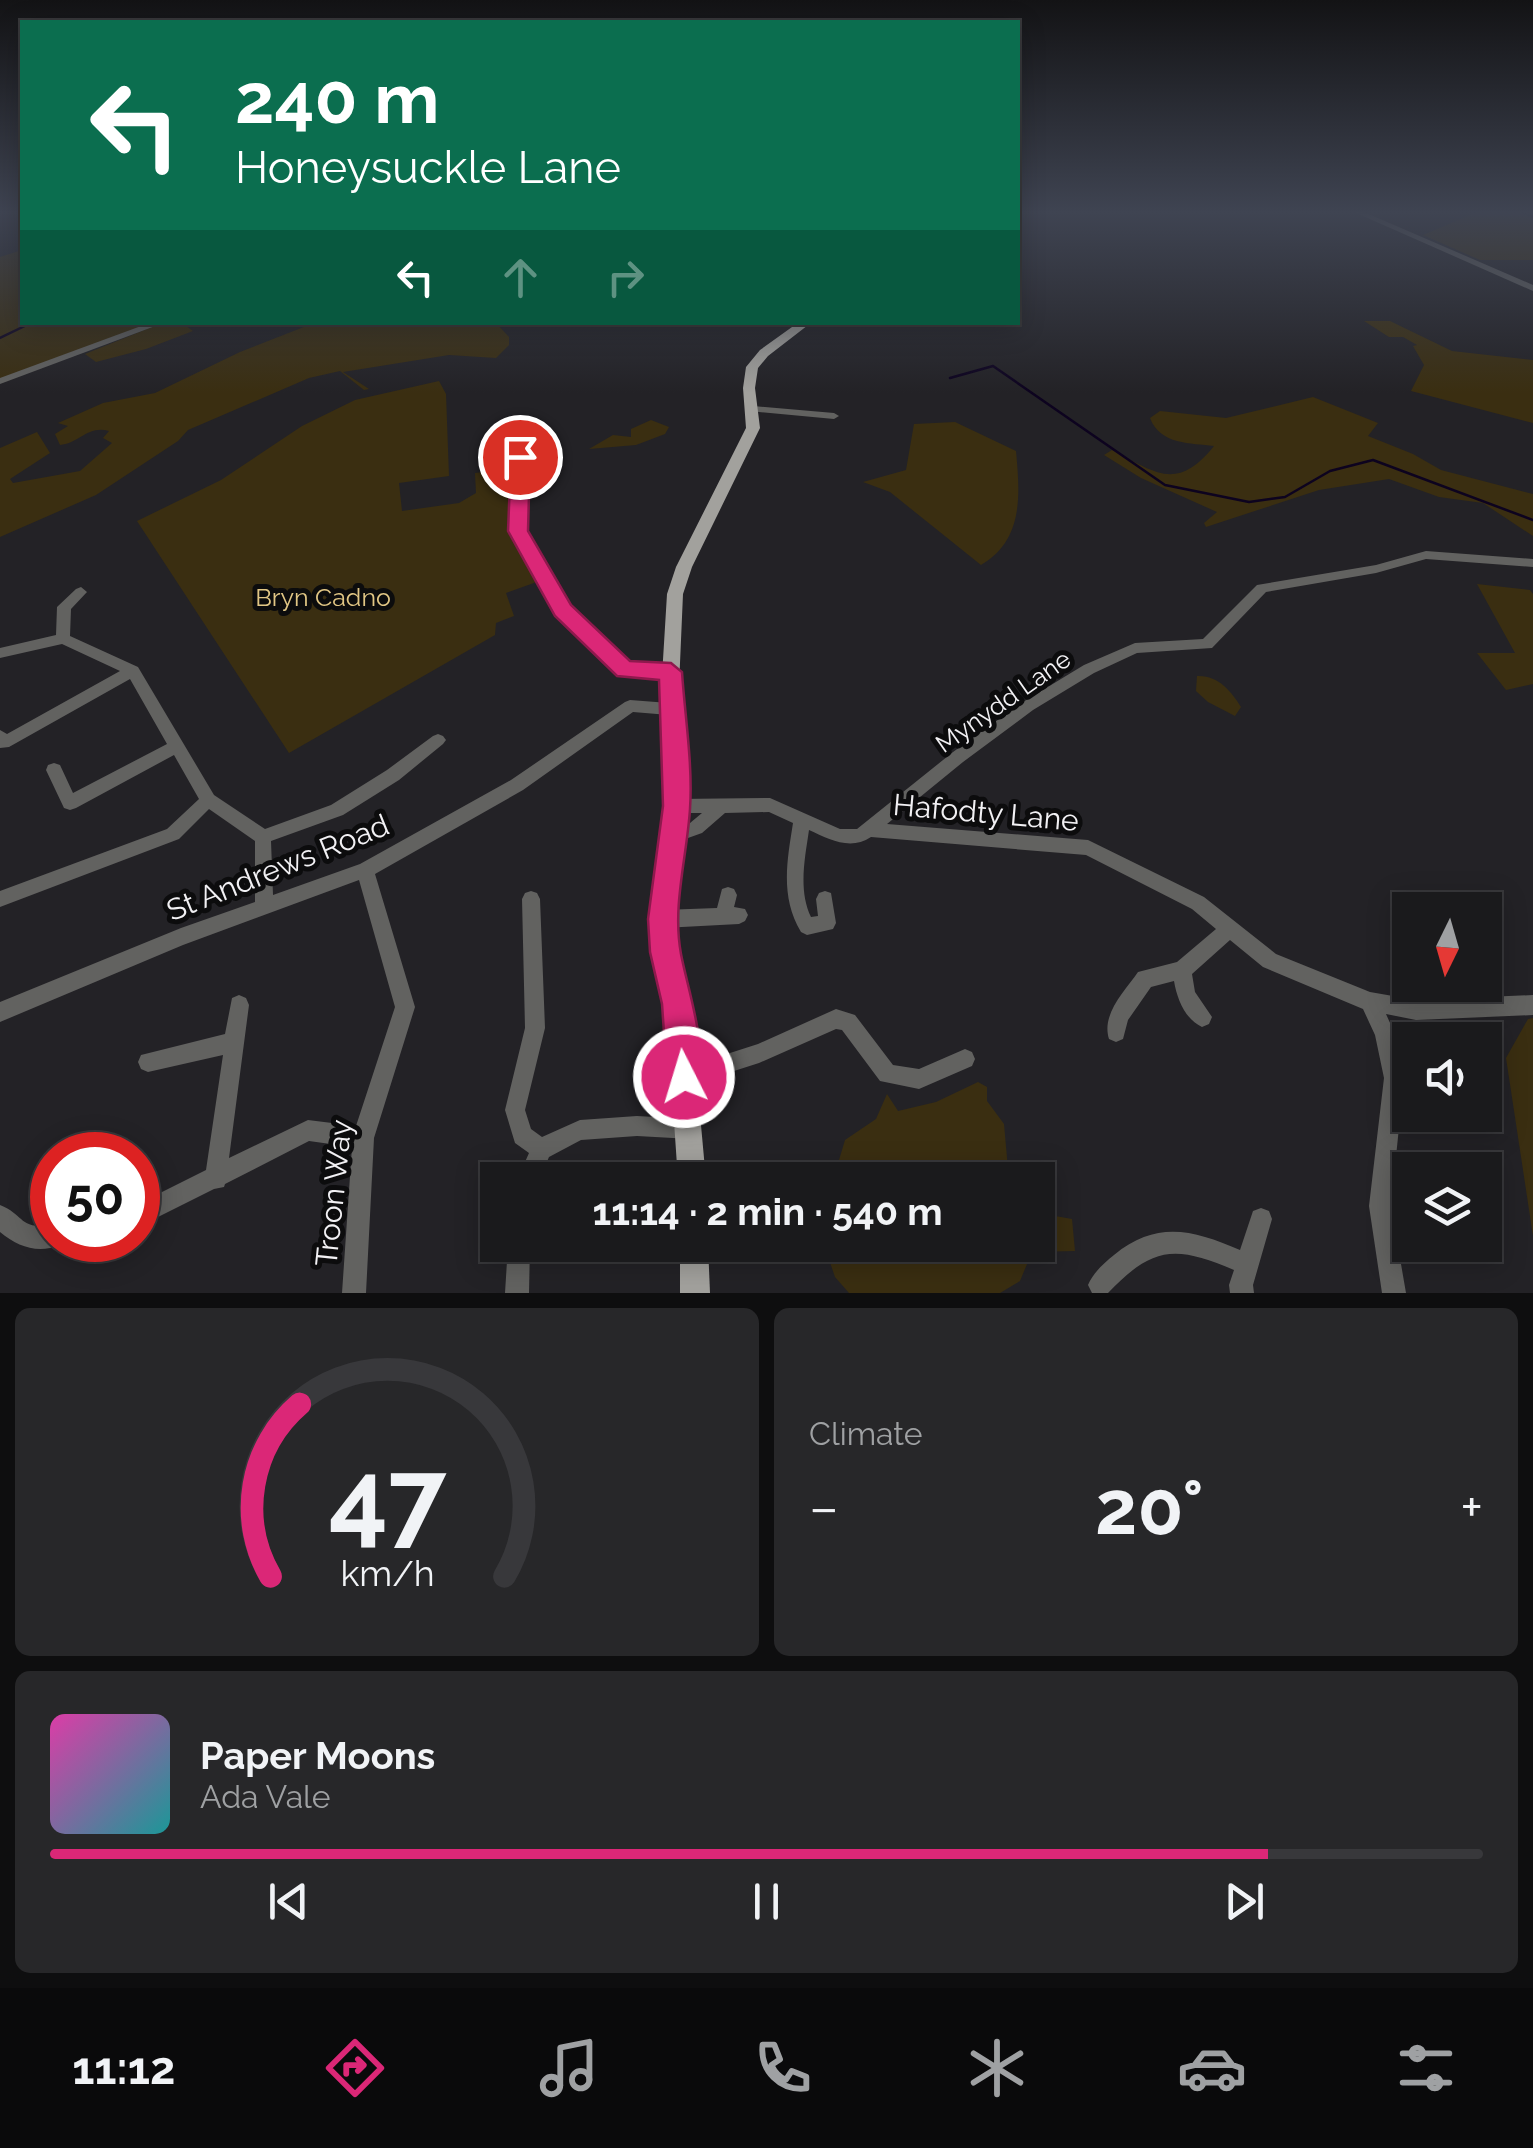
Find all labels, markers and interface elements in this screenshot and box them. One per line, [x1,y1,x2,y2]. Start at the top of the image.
text: 240 m [235,57,439,139]
icon: left [70,60,200,190]
text: Honeysuckle Lane [235,141,621,194]
icon: left [388,250,443,305]
icon: ahead [493,250,548,305]
icon: right [598,250,653,305]
pin [478,415,563,500]
icon: arrive [493,430,548,485]
park label: Bryn Cadno [255,582,391,612]
street label: Mynydd Lane [930,643,1076,759]
street label: Hafodty Lane [892,787,1080,838]
street label: St Andrews Road [162,807,394,928]
north arrow [1392,892,1502,1002]
map controls [1392,892,1502,1262]
button: sound [1392,1022,1502,1132]
position arrow [632,1025,736,1129]
street label: Troon Way [308,1118,359,1268]
speed limit sign: 50 [30,1132,160,1262]
button: layers [1392,1152,1502,1262]
text: 11:14 · 2 min · 540 m [592,1189,943,1234]
text: Climate [809,1415,923,1452]
text: 47 [328,1436,447,1558]
text: 20° [1095,1463,1204,1552]
text: − [809,1475,839,1540]
text: + [1460,1475,1483,1540]
text: km/h [340,1552,434,1594]
text: Paper Moons [200,1733,435,1778]
text: Ada Vale [200,1778,331,1815]
icon: previous [261,1874,316,1929]
icon: pause [739,1874,794,1929]
icon: next [1217,1874,1272,1929]
icon: directions [320,2033,390,2103]
icon: music [534,2033,604,2103]
icon: phone [748,2033,818,2103]
icon: climate [962,2033,1032,2103]
icon: car [1177,2033,1247,2103]
icon: filters [1391,2033,1461,2103]
text: 11:12 [72,2042,175,2095]

